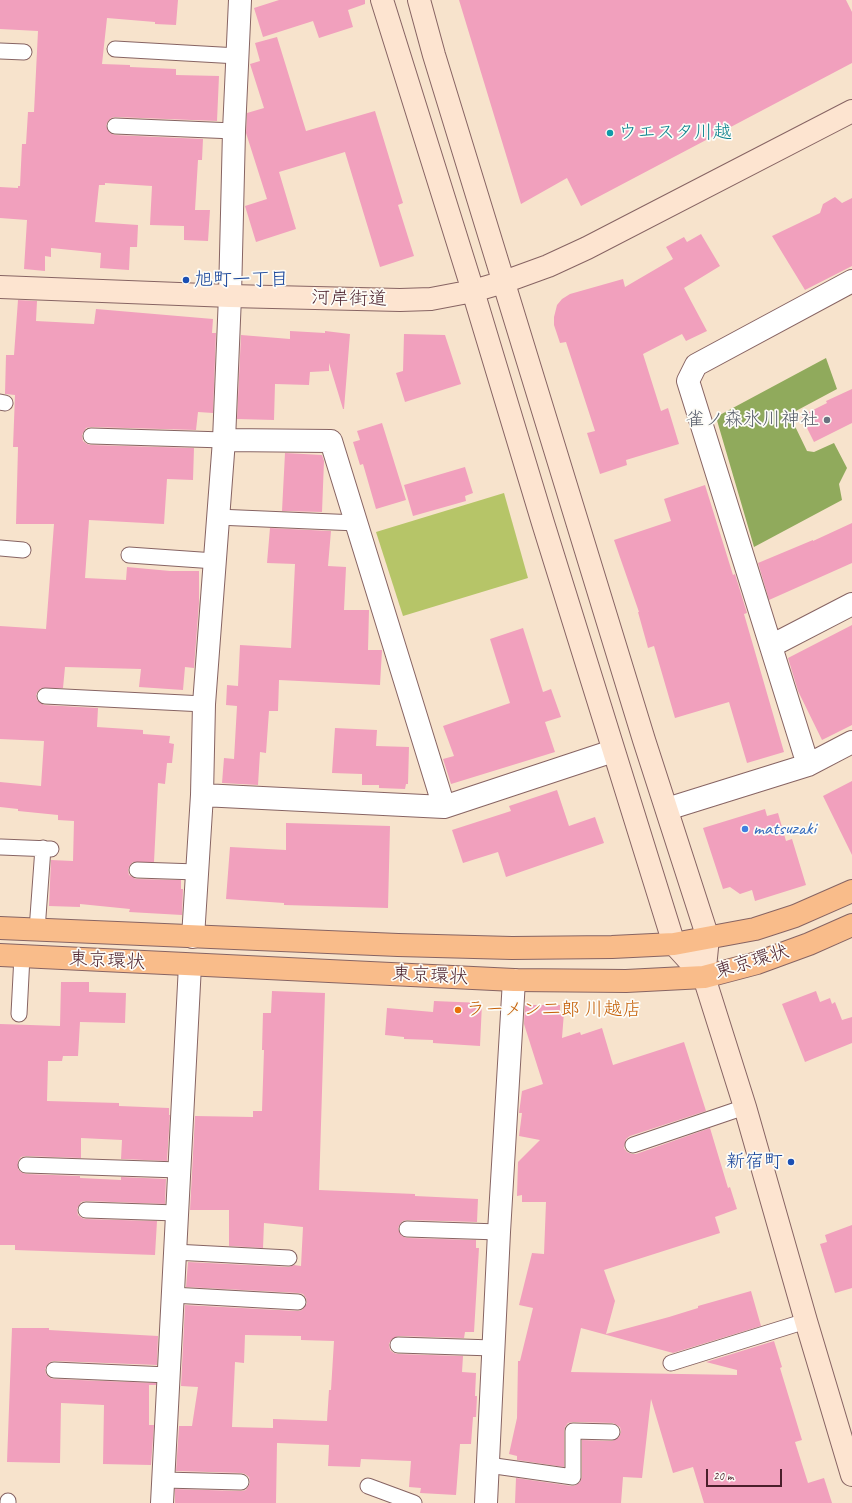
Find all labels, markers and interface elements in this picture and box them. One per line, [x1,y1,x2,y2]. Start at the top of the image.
place label: ウエスタ川越 [618,122,732,144]
marker: ウエスタ川越 [605,128,615,138]
place label: 旭町一丁目 [194,269,289,291]
marker: 旭町一丁目 [181,275,191,285]
street label: 河岸街道 [311,287,387,311]
place label: 雀ノ森氷川神社 [686,409,819,431]
marker: 雀ノ森氷川神社 [822,415,832,425]
place label: matsuzaki [753,818,816,840]
marker: matsuzaki [740,824,750,834]
street label: 東京環状 [712,940,792,984]
street label: 東京環状 [68,948,146,974]
street label: 東京環状 [391,963,469,989]
place label: ラーメン二郎 川越店 [466,999,642,1021]
marker: ラーメン二郎 川越店 [453,1005,463,1015]
place label: 新宿町 [726,1151,783,1173]
marker: 新宿町 [786,1157,796,1167]
scale bar [708,1461,784,1487]
text: 20 m [713,1468,733,1484]

